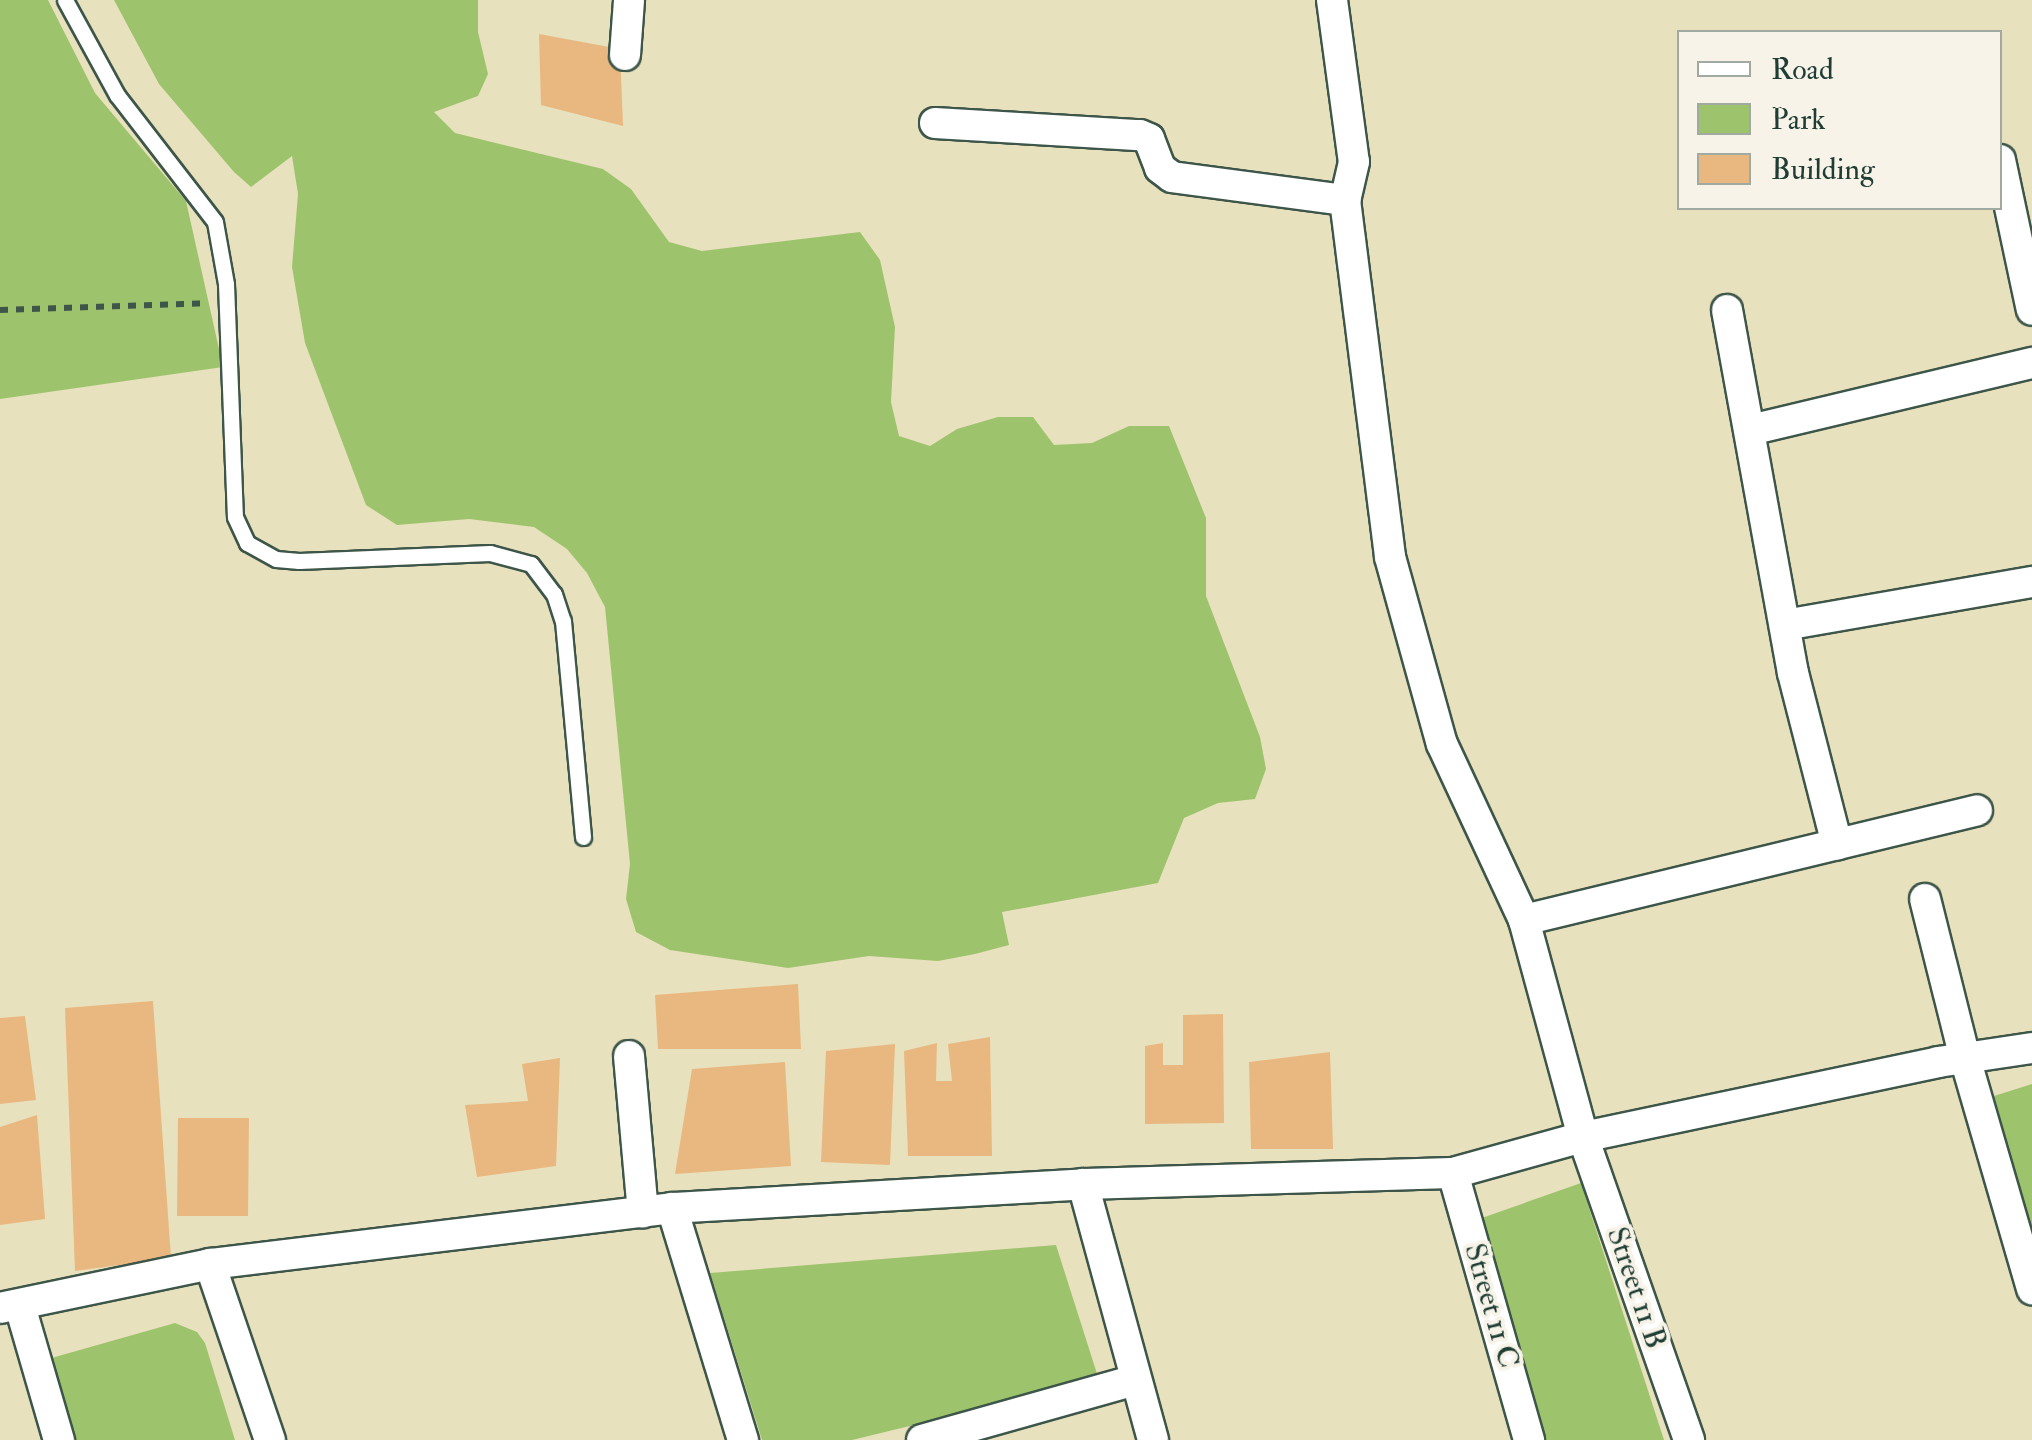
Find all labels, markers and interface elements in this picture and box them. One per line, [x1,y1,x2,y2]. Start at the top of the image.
legend [1677,30,2002,210]
text: Road [1771,51,1834,88]
text: Park [1771,101,1826,138]
text: Building [1771,151,1875,188]
street label: Street 11 B [1598,1223,1674,1353]
street label: Street 11 C [1456,1239,1526,1373]

